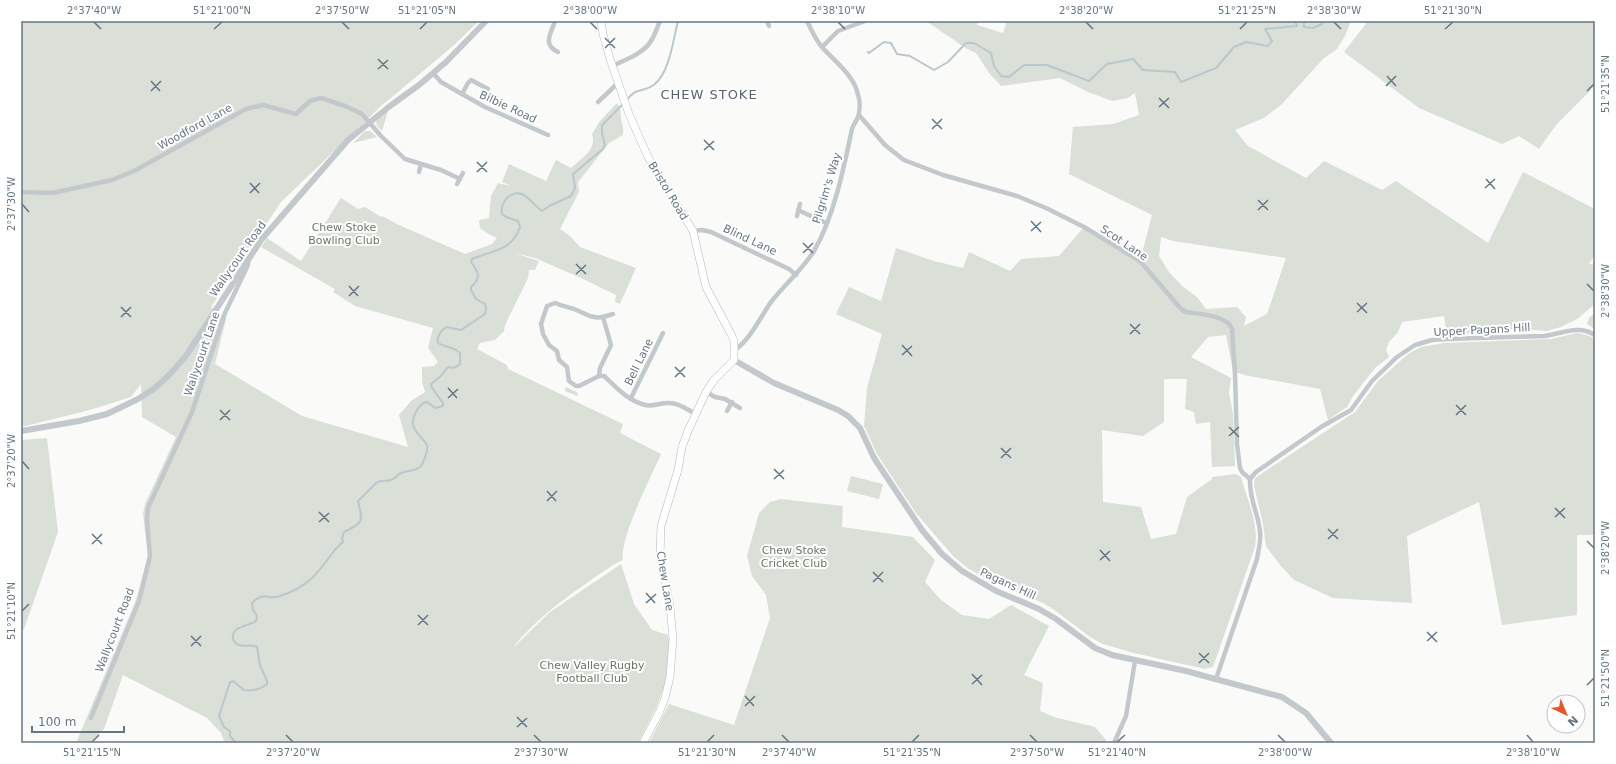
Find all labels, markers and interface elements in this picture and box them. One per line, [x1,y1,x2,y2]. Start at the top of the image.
text: 2°37'40"W [67,5,121,16]
text: 51°21'00"N [193,5,251,16]
text: 2°37'50"W [315,5,369,16]
text: 51°21'05"N [398,5,456,16]
text: 2°38'00"W [563,5,617,16]
text: 2°38'10"W [811,5,865,16]
text: 2°38'20"W [1059,5,1113,16]
text: 51°21'25"N [1218,5,1276,16]
text: 2°38'30"W [1307,5,1361,16]
text: 51°21'30"N [1424,5,1482,16]
text: 51°21'35"N [1600,55,1611,113]
district label: CHEW STOKE [660,87,758,102]
street label: Bilbie Road [477,88,539,126]
street label: Woodford Lane [156,101,235,153]
street label: Pilgrim's Way [810,151,844,225]
street label: Bristol Road [645,159,691,223]
text: 2°37'30"W [6,177,17,231]
street label: Wallycourt Road [207,219,269,299]
park label: Chew Stoke Bowling Club [308,221,380,247]
street label: Blind Lane [721,222,779,258]
street label: Scot Lane [1098,222,1150,264]
text: 2°38'30"W [1600,264,1611,318]
street label: Wallycourt Lane [181,310,223,398]
street label: Upper Pagans Hill [1433,321,1531,339]
street label: Bell Lane [622,336,656,388]
text: 2°37'20"W [6,434,17,488]
text: 2°38'20"W [1600,521,1611,575]
park label: Chew Stoke Cricket Club [761,544,827,570]
street label: Chew Lane [654,550,676,612]
street label: Pagans Hill [978,565,1038,603]
text: 51°21'10"N [6,582,17,640]
street label: Wallycourt Road [93,586,137,674]
text: 51°21'50"N [1600,649,1611,707]
park label: Chew Valley Rugby Football Club [540,659,645,685]
north arrow [1546,694,1586,734]
scale bar [32,708,124,734]
text: N [1565,713,1580,729]
text: 100 m [38,715,76,729]
text: 51°21'15"N [63,747,121,758]
text: 2°37'20"W [266,747,320,758]
text: 2°37'30"W [514,747,568,758]
text: 51°21'30"N [678,747,736,758]
text: 2°37'40"W [762,747,816,758]
text: 51°21'35"N [883,747,941,758]
text: 2°37'50"W [1010,747,1064,758]
text: 51°21'40"N [1088,747,1146,758]
text: 2°38'00"W [1258,747,1312,758]
text: 2°38'10"W [1506,747,1560,758]

